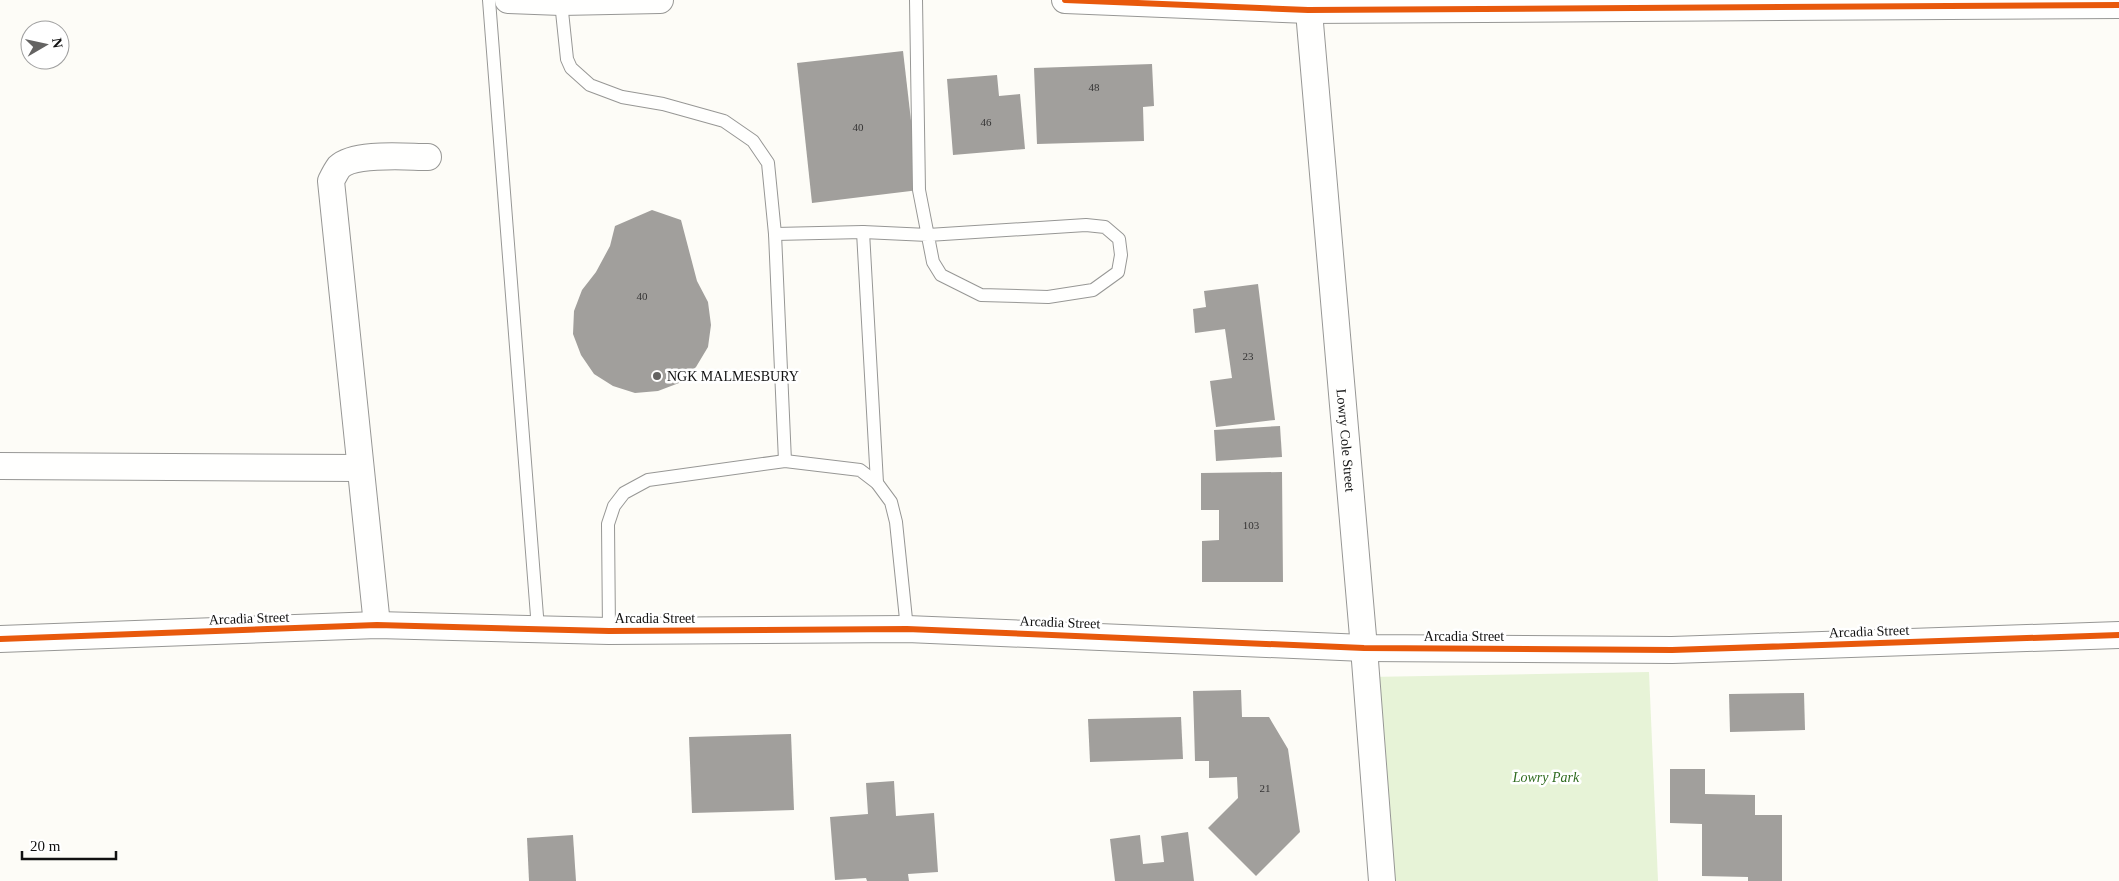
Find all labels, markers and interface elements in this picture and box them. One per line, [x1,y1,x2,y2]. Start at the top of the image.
north arrow [20,20,70,70]
text: N [49,37,66,49]
house number: 48 [1089,81,1100,93]
house number: 46 [981,116,992,128]
house number: 40 [853,121,864,133]
house number: 40 [637,290,648,302]
house number: 23 [1243,350,1254,362]
place label: NGK MALMESBURY [667,369,799,384]
marker: NGK MALMESBURY [651,370,663,382]
street label: Lowry Cole Street [1334,388,1357,493]
house number: 103 [1243,519,1260,531]
street label: Arcadia Street [209,610,290,627]
street label: Arcadia Street [615,611,695,626]
street label: Arcadia Street [1020,614,1101,631]
street label: Arcadia Street [1829,623,1910,640]
street label: Arcadia Street [1424,629,1504,644]
park label: Lowry Park [1512,770,1580,785]
house number: 21 [1260,782,1271,794]
scale bar [22,828,116,860]
text: 20 m [30,838,61,854]

